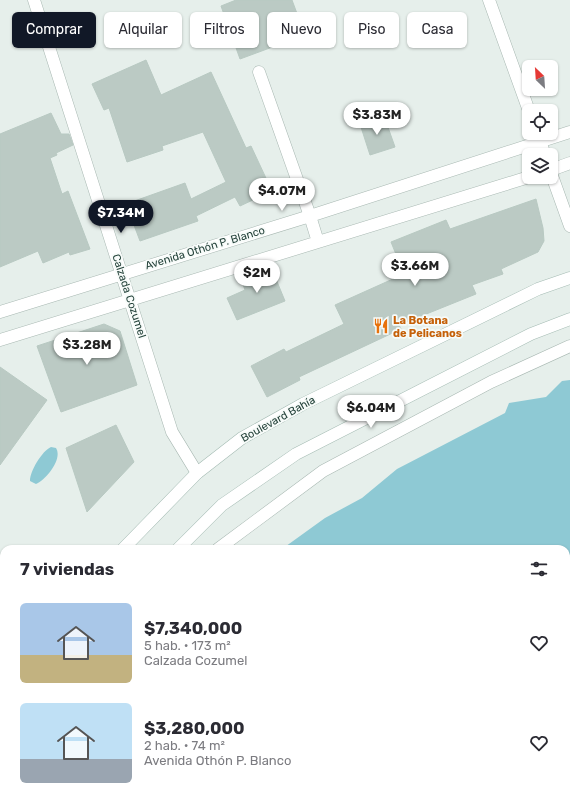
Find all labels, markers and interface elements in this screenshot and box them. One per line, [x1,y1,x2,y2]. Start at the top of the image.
chip: Comprar [12,12,96,48]
chip: Alquilar [104,12,182,48]
chip: Filtros [190,12,259,48]
chip: Nuevo [267,12,336,48]
chip: Piso [344,12,399,48]
chip: Casa [407,12,467,48]
north arrow [522,60,558,96]
map controls [522,60,558,184]
pin: $3.83M [344,102,410,136]
button: locate [522,104,558,140]
text: $3.83M [352,107,402,122]
button: layers [522,148,558,184]
pin: $4.07M [249,178,315,212]
text: $4.07M [258,183,306,198]
pin: $7.34M [88,200,154,234]
text: $7.34M [97,205,145,220]
street label: Avenida Othón P. Blanco [143,224,267,272]
street label: Calzada Cozumel [109,252,149,340]
pin: $3.66M [382,253,448,287]
text: $3.66M [391,258,439,273]
pin: $2M [238,260,276,294]
text: $2M [243,265,271,280]
place label: La Botana de Pelicanos [393,314,462,340]
restaurant icon: La Botana de Pelicanos [372,317,390,335]
pin: $3.28M [54,332,120,366]
text: $3.28M [63,337,111,352]
street label: Boulevard Bahía [239,393,317,445]
pin: $6.04M [338,395,404,429]
text: $6.04M [346,400,396,415]
icon: filters [528,558,550,580]
text: 7 viviendas [20,559,114,579]
text: $7,340,000 [144,618,242,638]
icon: home [52,619,100,667]
icon: heart [528,632,550,654]
text: 5 hab. · 173 m² [144,638,231,653]
text: Calzada Cozumel [144,653,247,668]
text: $3,280,000 [144,718,245,738]
icon: home [52,719,100,767]
icon: heart [528,732,550,754]
text: 2 hab. · 74 m² [144,738,225,753]
text: Avenida Othón P. Blanco [144,753,291,768]

